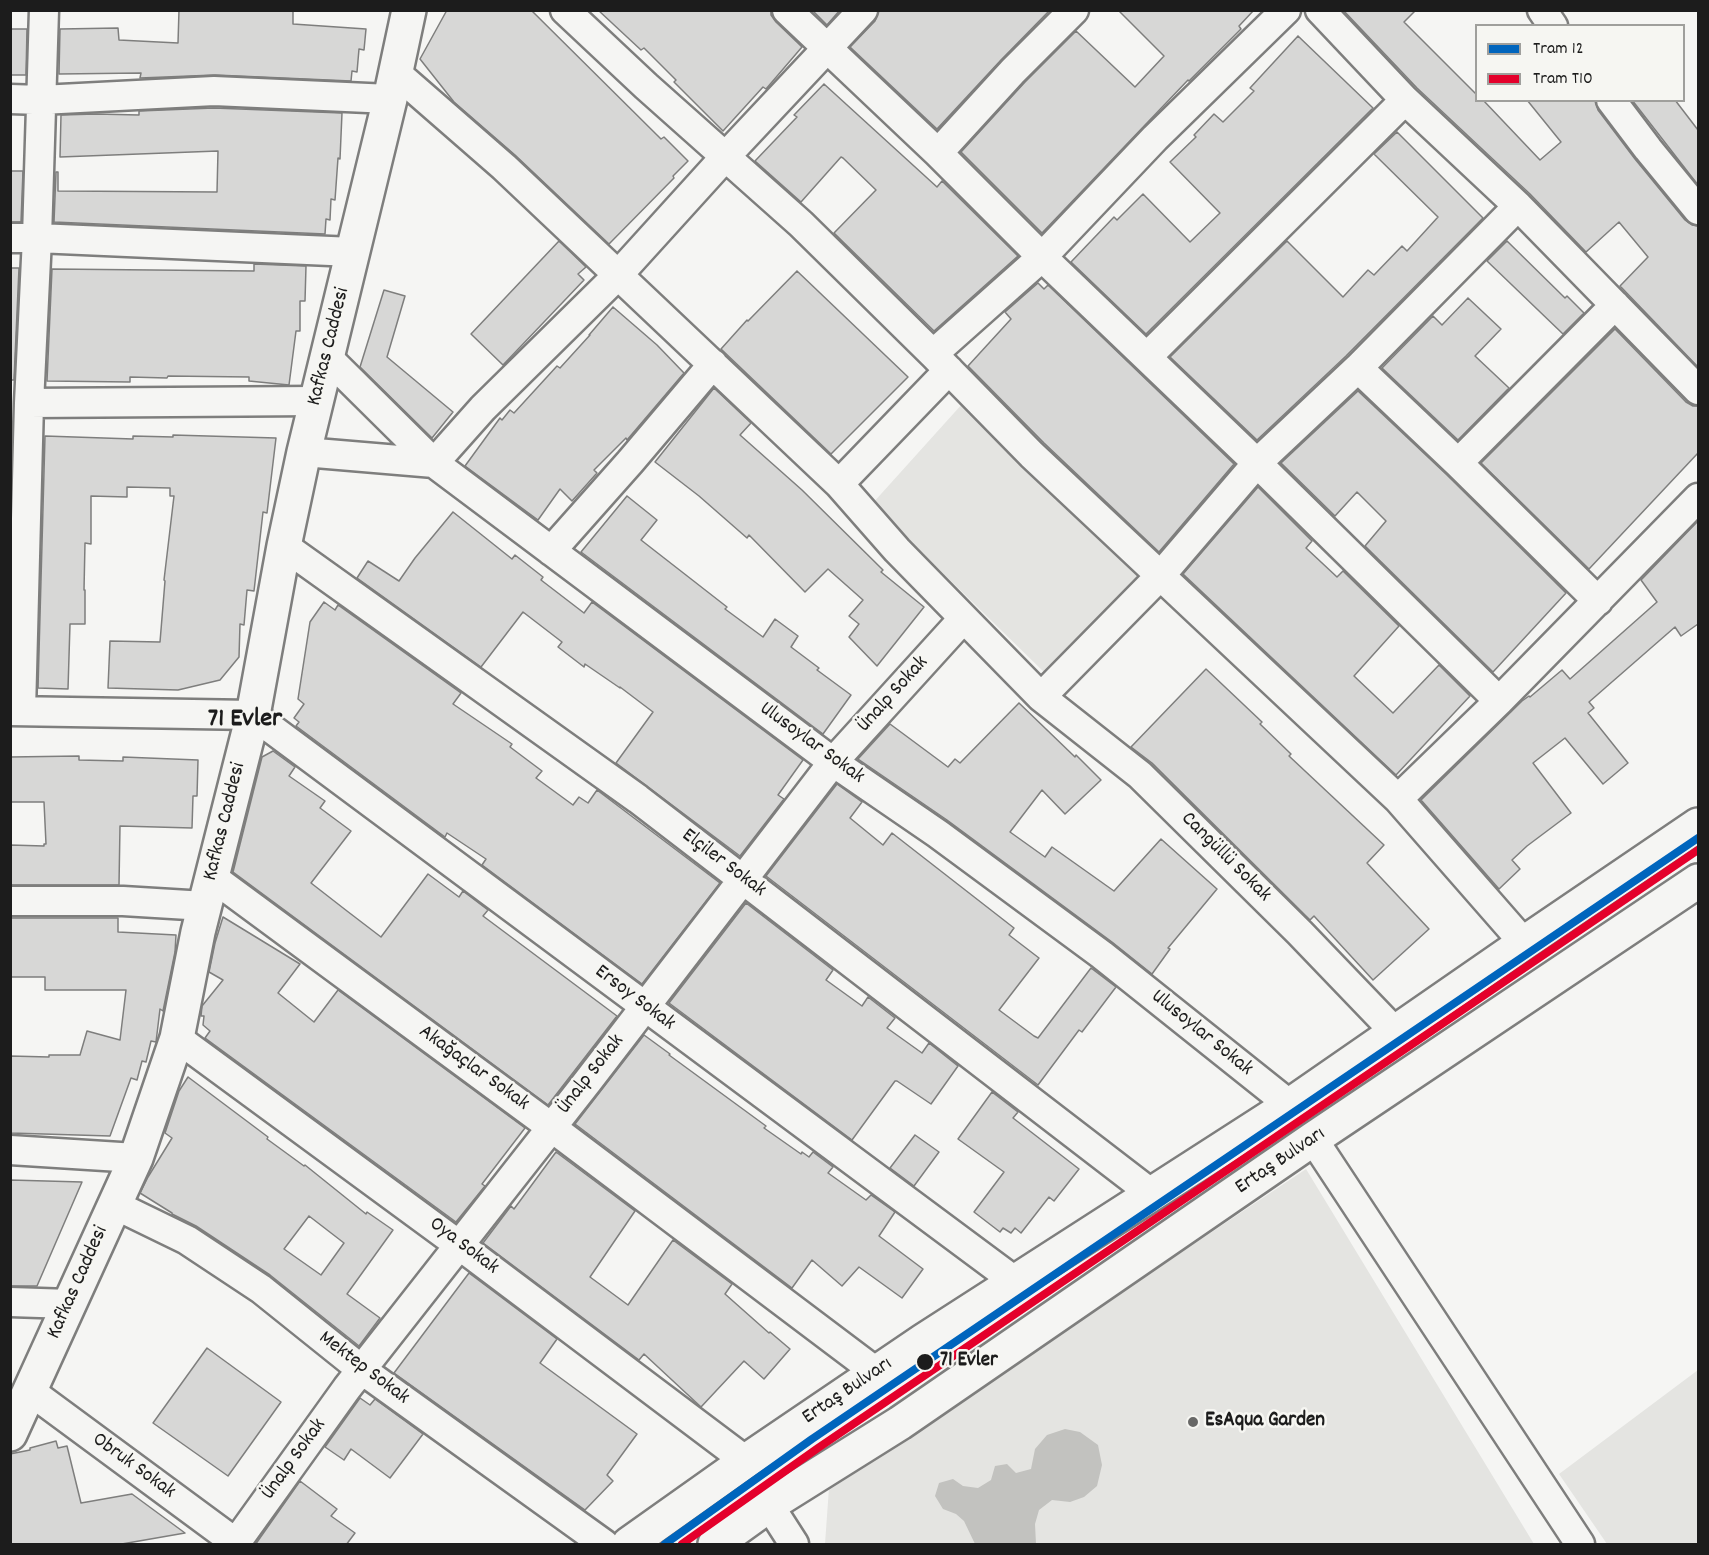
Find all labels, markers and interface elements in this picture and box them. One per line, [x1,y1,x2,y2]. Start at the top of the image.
legend [1475,24,1685,102]
text: Tram 12 [1533,37,1584,62]
text: Tram T10 [1533,67,1593,92]
street label: Kafkas Caddesi [303,285,357,409]
street label: Ünalp Sokak [853,652,935,738]
street label: Ulusoylar Sokak [753,697,869,791]
district label: 71 Evler [208,705,282,737]
street label: Kafkas Caddesi [199,760,253,884]
street label: Cangüllü Sokak [1174,807,1276,909]
street label: Elçiler Sokak [676,824,770,904]
street label: Ersoy Sokak [589,961,679,1037]
street label: Ulusoylar Sokak [1145,985,1257,1083]
street label: Akağaçlar Sokak [413,1020,533,1118]
street label: Ünalp Sokak [553,1030,631,1120]
street label: Ertaş Bulvarı [1231,1123,1331,1201]
street label: Oya Sokak [423,1213,503,1281]
street label: Kafkas Caddesi [43,1223,115,1343]
street label: Mektep Sokak [313,1327,413,1411]
place label: 71 Evler [940,1349,998,1375]
marker: 71 Evler [915,1352,935,1372]
street label: Ertaş Bulvarı [798,1353,898,1431]
place label: EsAqua Garden [1205,1409,1325,1435]
street label: Ünalp Sokak [257,1414,333,1506]
marker: EsAqua Garden [1186,1415,1200,1429]
street label: Obruk Sokak [86,1428,180,1506]

